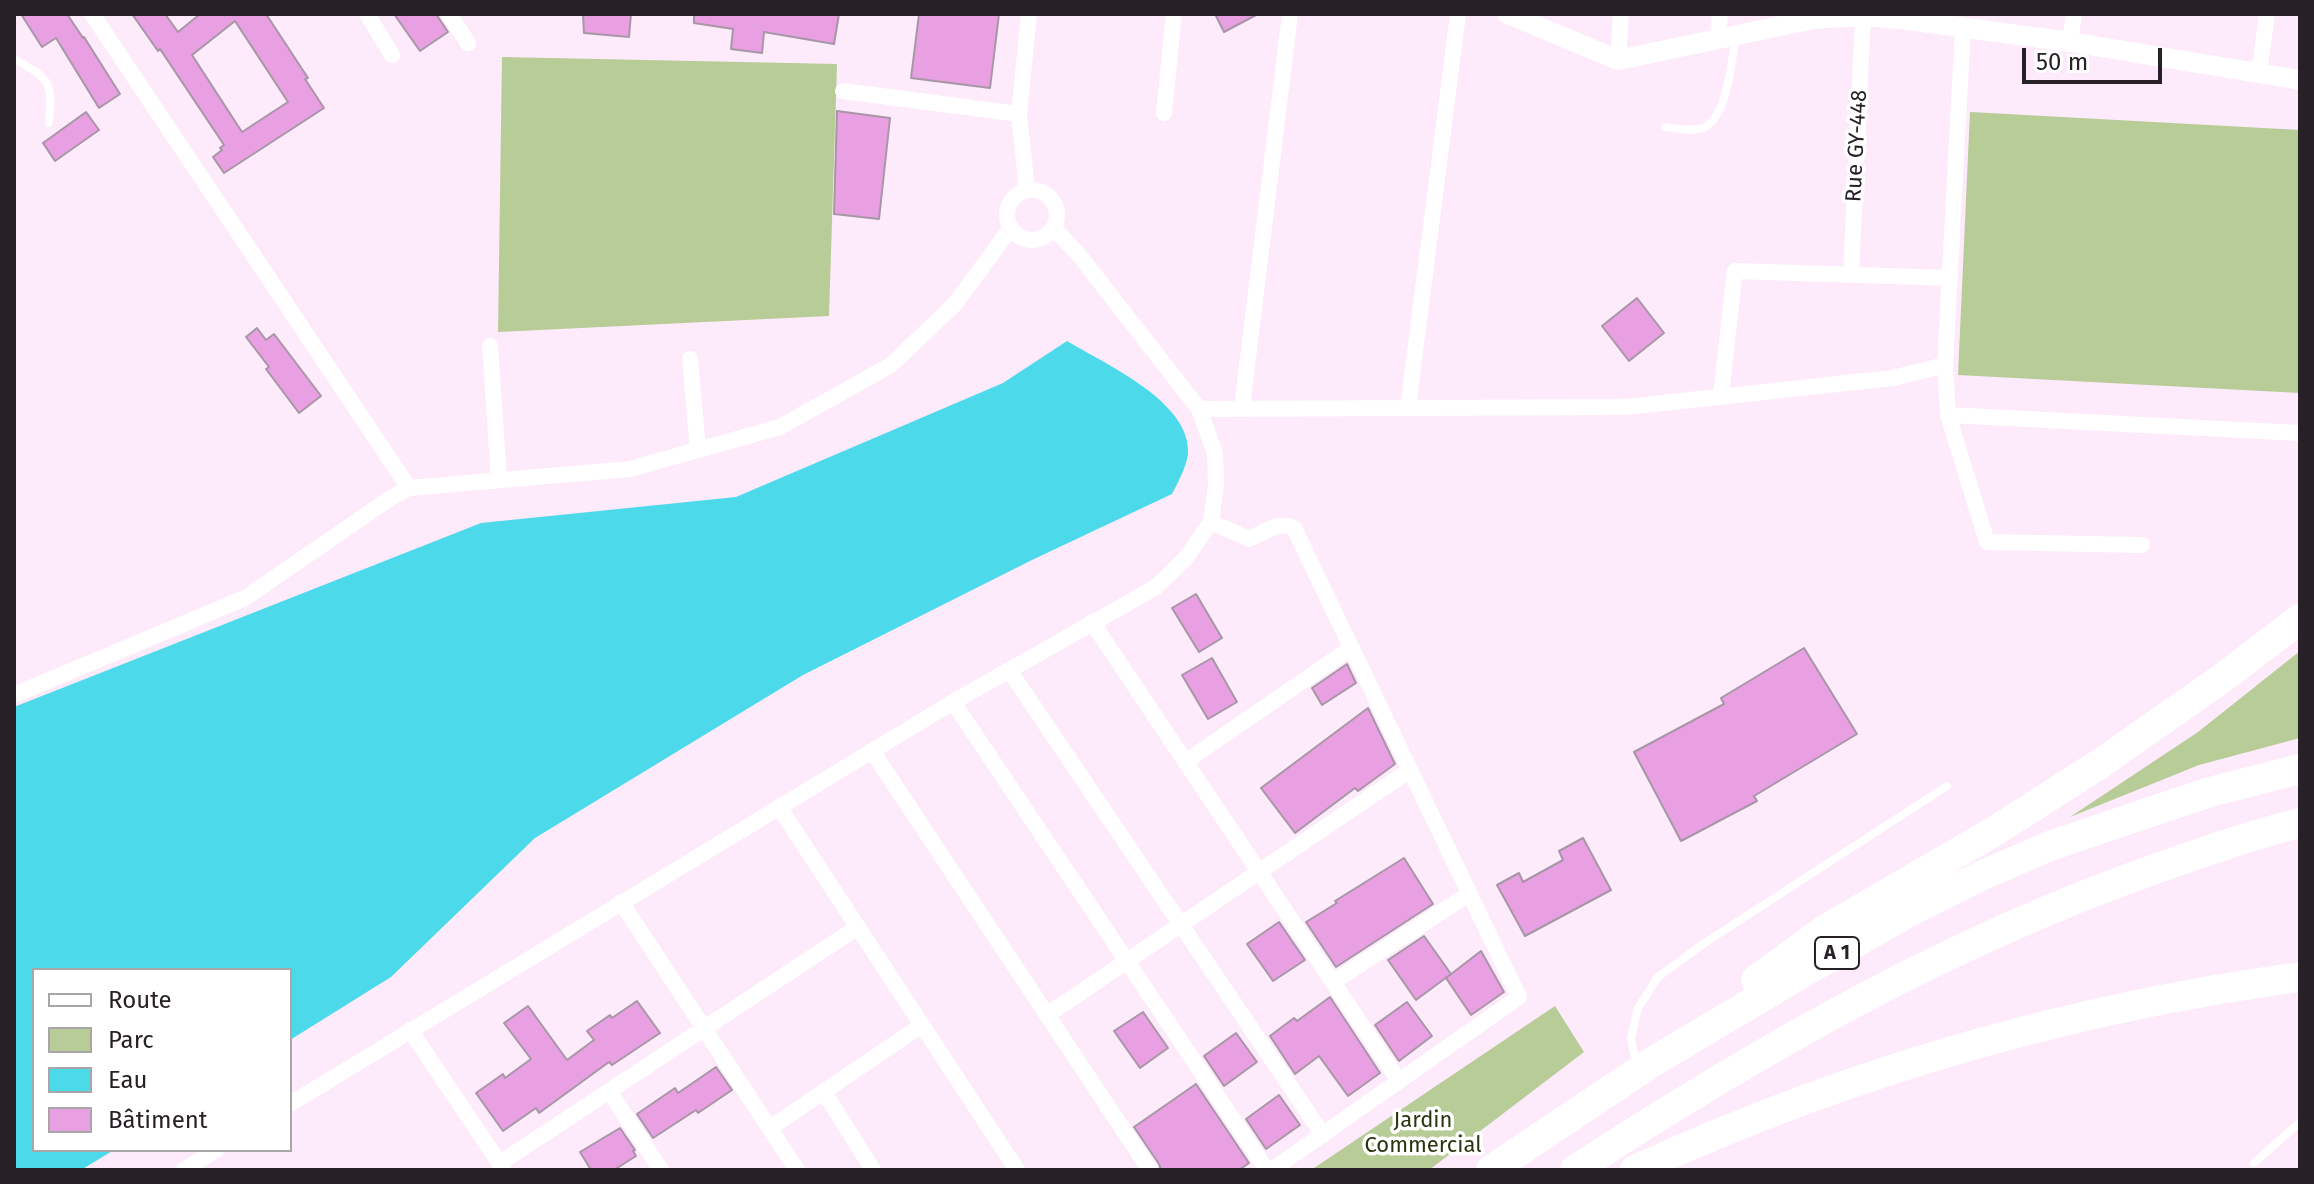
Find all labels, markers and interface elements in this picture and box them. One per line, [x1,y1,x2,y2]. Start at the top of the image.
scale bar [2026,32,2166,82]
text: 50 m [2036,48,2088,76]
street label: Rue GY-448 [1841,89,1873,203]
road number: A 1 [1815,937,1859,969]
legend [32,968,292,1152]
text: Route [108,986,172,1014]
text: Parc [108,1026,154,1054]
text: Eau [108,1066,148,1094]
text: Bâtiment [108,1106,207,1134]
park label: Jardin Commercial [1364,1108,1482,1160]

